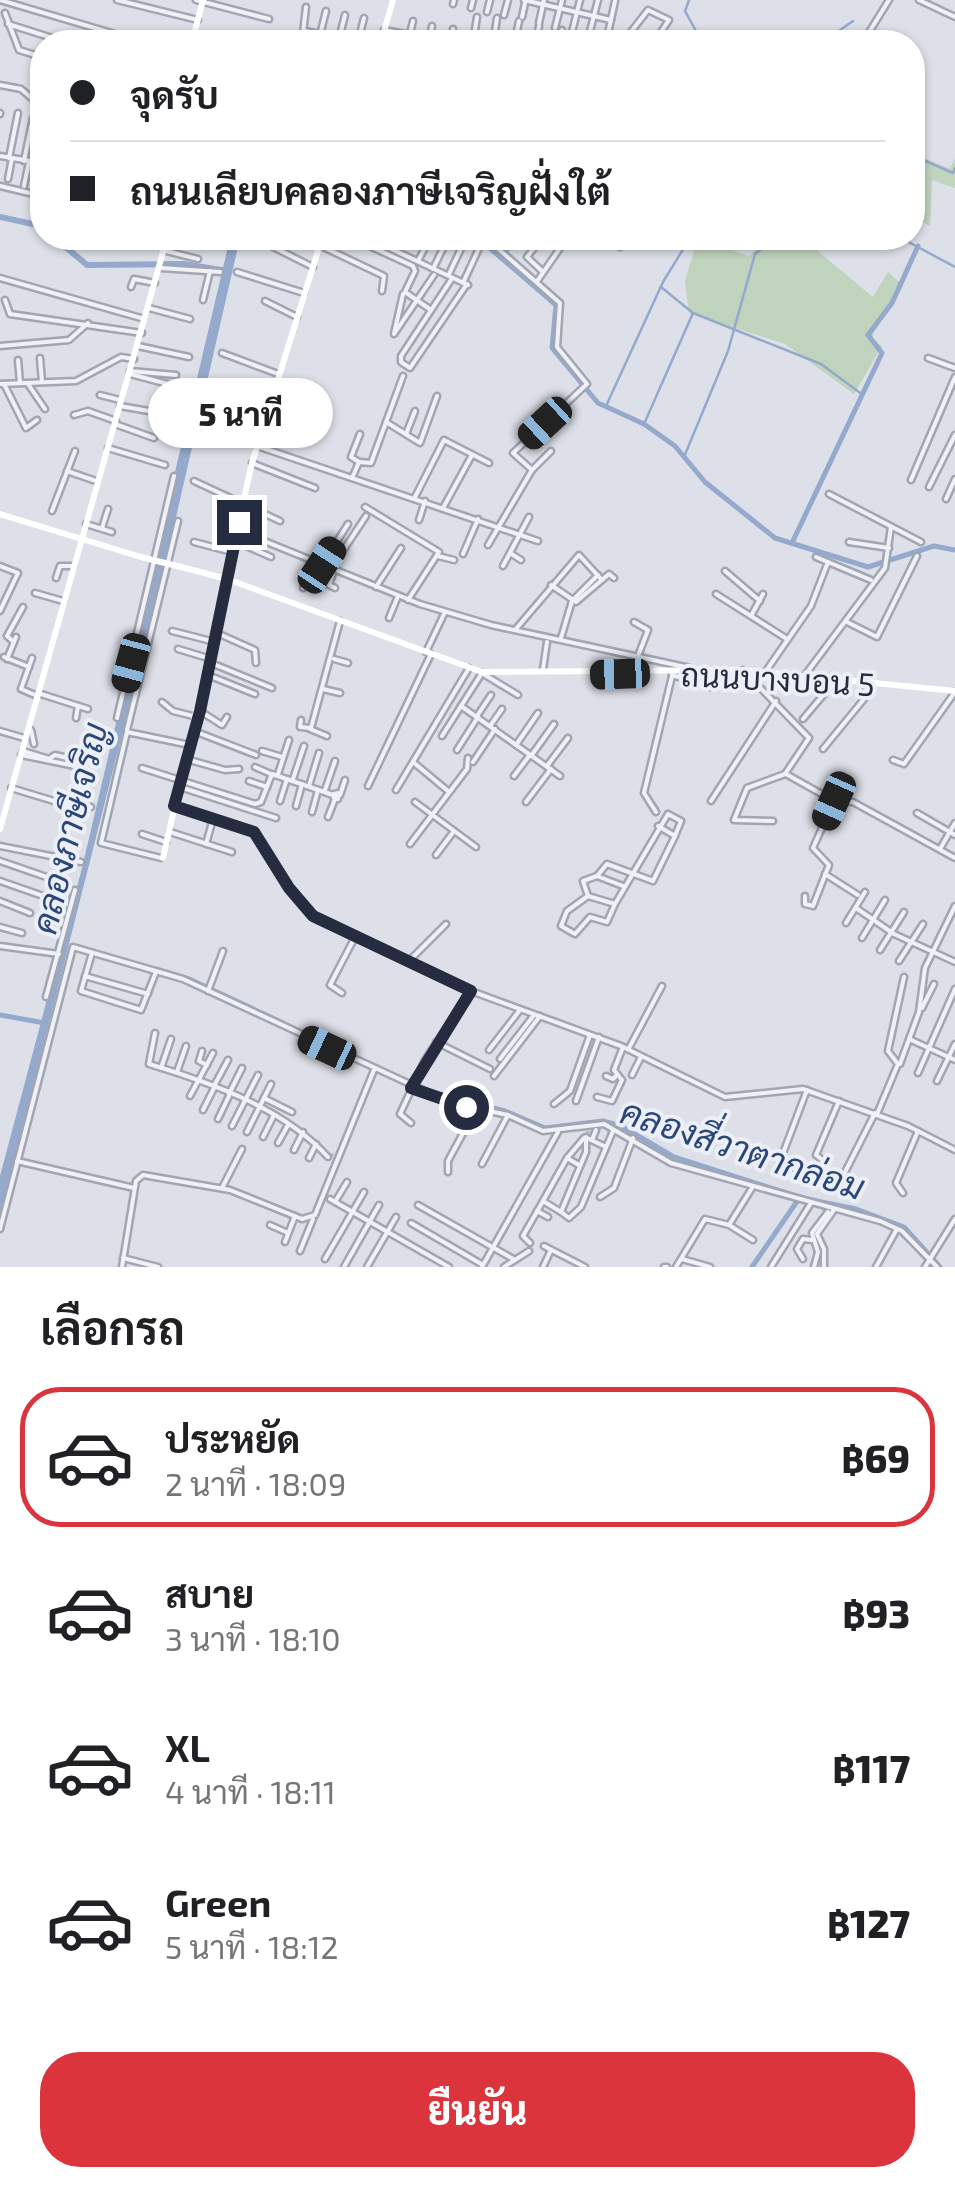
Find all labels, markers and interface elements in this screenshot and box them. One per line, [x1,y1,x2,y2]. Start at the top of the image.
text: จุดรับ [130,71,219,117]
text: ถนนเลียบคลองภาษีเจริญฝั่งใต้ [130,167,611,213]
callout: 5 นาที [146,377,332,447]
car [513,392,577,454]
text: 5 นาที [198,394,283,432]
route end [217,500,262,545]
car [293,532,351,598]
car [109,630,153,696]
street label: ถนนบางบอน 5 [680,654,876,702]
car [589,658,651,690]
water label: คลองภาษีเจริญ [21,718,116,939]
car [808,767,860,835]
car [293,1022,361,1074]
water label: คลองสี่วาตากล่อม [616,1081,873,1207]
route start [444,1085,489,1130]
text: เลือกรถ [40,1300,185,1354]
icon: car [45,1412,135,1502]
text: ประหยัด [165,1415,300,1461]
text: ฿69 [841,1435,910,1481]
text: 2 นาที · 18:09 [165,1464,346,1502]
icon: car [45,1567,135,1657]
text: สบาย [165,1570,254,1616]
text: ฿93 [842,1590,910,1636]
text: 3 นาที · 18:10 [165,1619,340,1657]
icon: car [45,1722,135,1812]
text: XL [165,1724,210,1770]
text: ฿117 [832,1745,910,1791]
text: 4 นาที · 18:11 [165,1772,336,1810]
icon: car [45,1877,135,1967]
text: Green [165,1879,271,1925]
text: ฿127 [827,1900,910,1946]
text: 5 นาที · 18:12 [165,1927,338,1965]
button: ยืนยัน [40,2052,915,2167]

